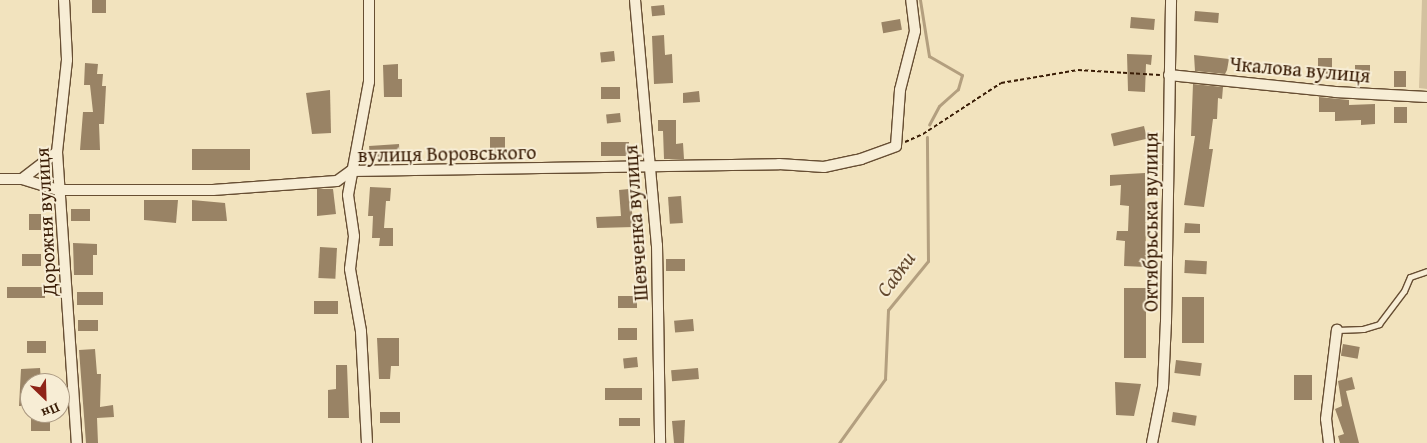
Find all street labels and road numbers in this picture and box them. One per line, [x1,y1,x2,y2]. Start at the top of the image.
street label: Чкалова вулиця [1229,51,1371,87]
street label: Октябрьська вулиця [1138,132,1162,312]
street label: вулиця Воровського [357,139,537,167]
street label: Шевченка вулиця [618,144,652,302]
street label: Дорожня вулиця [29,147,61,297]

